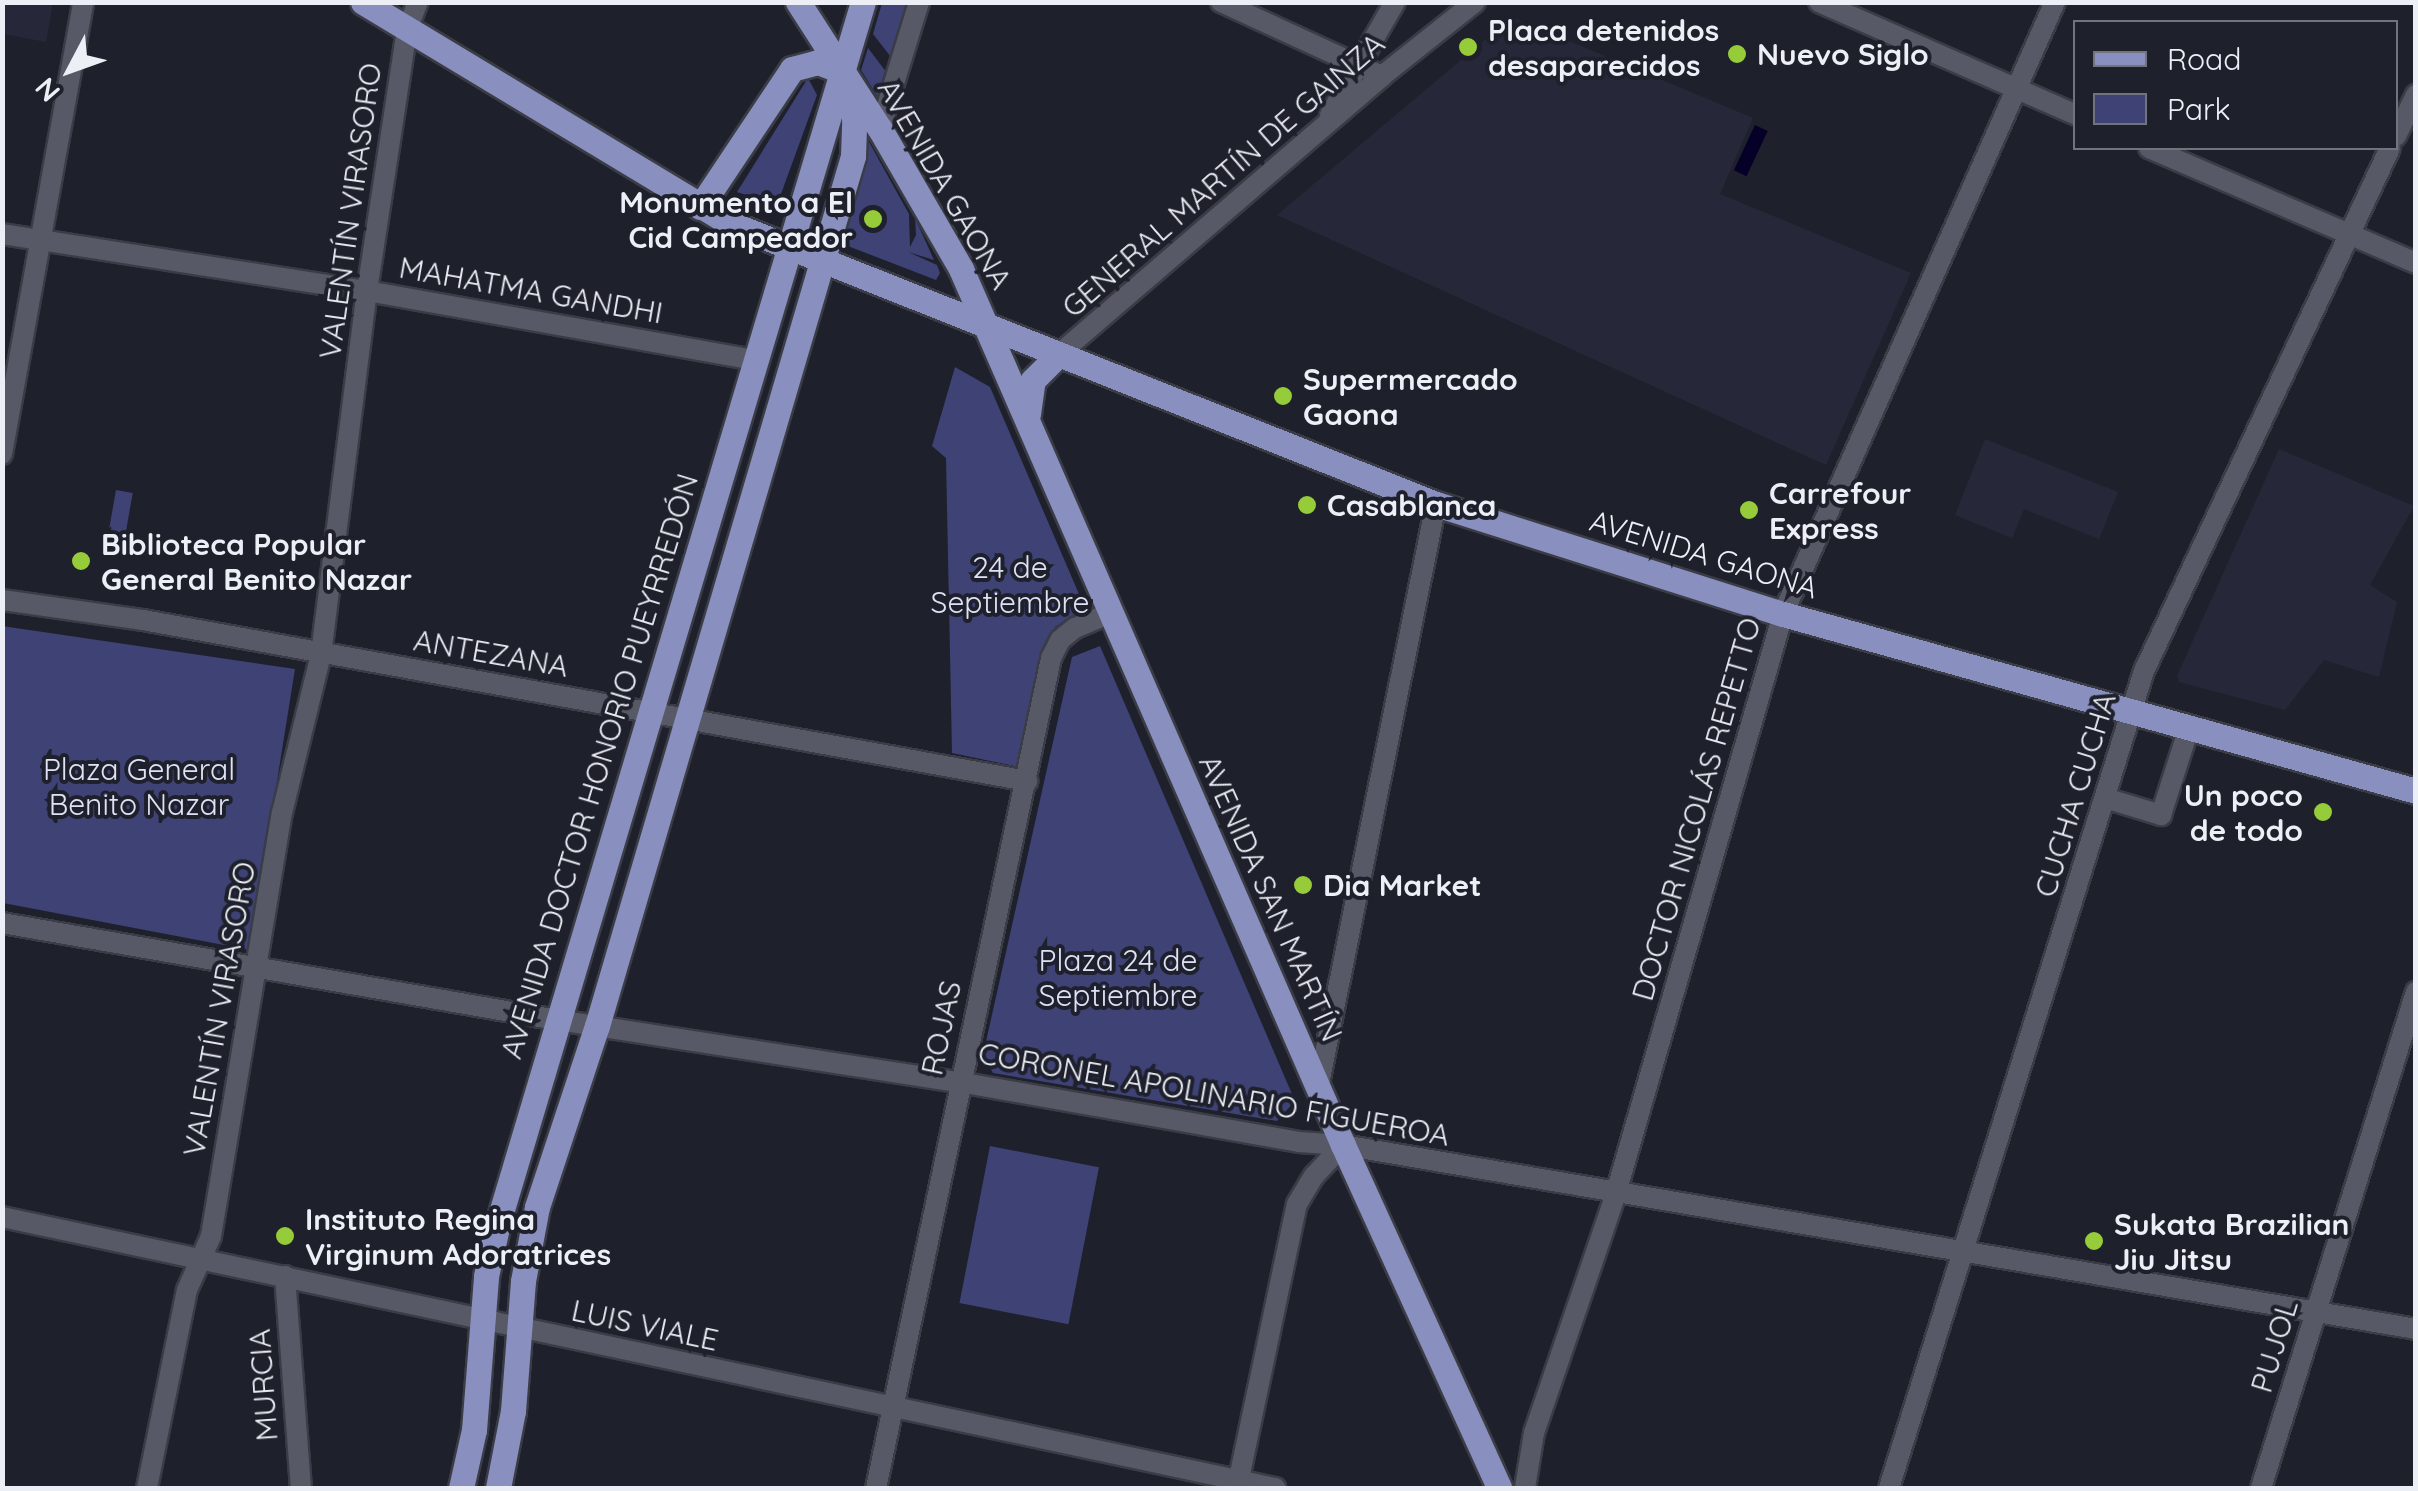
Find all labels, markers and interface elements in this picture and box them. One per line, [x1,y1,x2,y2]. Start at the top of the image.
place label: Placa detenidos desaparecidos [1488,12,1719,82]
north arrow [20,20,120,120]
legend [2073,20,2398,150]
street label: GENERAL MARTÍN DE GAINZA [1055,25,1391,325]
marker: Placa detenidos desaparecidos [1457,36,1479,58]
place label: Nuevo Siglo [1757,36,1929,72]
text: Road [2167,40,2241,78]
marker: Nuevo Siglo [1726,43,1748,65]
street label: VALENTÍN VIRASORO [311,61,389,361]
text: N [27,71,67,109]
street label: AVENIDA GAONA [870,73,1020,295]
text: Park [2167,90,2231,128]
place label: Monumento a El Cid Campeador [619,184,853,254]
marker: Monumento a El Cid Campeador [862,208,884,230]
street label: MAHATMA GANDHI [396,249,666,331]
place label: Supermercado Gaona [1303,361,1518,432]
marker: Supermercado Gaona [1272,385,1294,407]
street label: AVENIDA DOCTOR HONORIO PUEYRREDÓN [493,469,705,1063]
place label: Carrefour Express [1769,475,1911,546]
place label: Casablanca [1327,487,1496,523]
marker: Casablanca [1296,494,1318,516]
marker: Carrefour Express [1738,499,1760,521]
street label: AVENIDA GAONA [1586,502,1822,606]
place label: Biblioteca Popular General Benito Nazar [101,526,412,596]
park label: 24 de Septiembre [931,549,1089,620]
marker: Biblioteca Popular General Benito Nazar [70,550,92,572]
street label: DOCTOR NICOLÁS REPETTO [1624,613,1768,1005]
street label: ANTEZANA [411,622,571,684]
street label: CUCHA CUCHA [2027,689,2123,901]
street label: AVENIDA SAN MARTÍN [1192,749,1350,1047]
park label: Plaza General Benito Nazar [43,751,235,822]
place label: Un poco de todo [2184,777,2303,848]
marker: Un poco de todo [2312,801,2334,823]
street label: VALENTÍN VIRASORO [175,859,263,1159]
place label: Dia Market [1323,867,1482,903]
marker: Dia Market [1292,874,1314,896]
park label: Plaza 24 de Septiembre [1039,942,1197,1012]
street label: ROJAS [913,978,969,1078]
street label: CORONEL APOLINARIO FIGUEROA [976,1035,1452,1153]
place label: Instituto Regina Virginum Adoratrices [305,1201,611,1272]
place label: Sukata Brazilian Jiu Jitsu [2114,1206,2349,1276]
marker: Instituto Regina Virginum Adoratrices [274,1225,296,1247]
marker: Sukata Brazilian Jiu Jitsu [2083,1230,2105,1252]
street label: LUIS VIALE [568,1292,722,1358]
street label: PUJOL [2243,1295,2305,1397]
street label: MURCIA [241,1328,285,1442]

